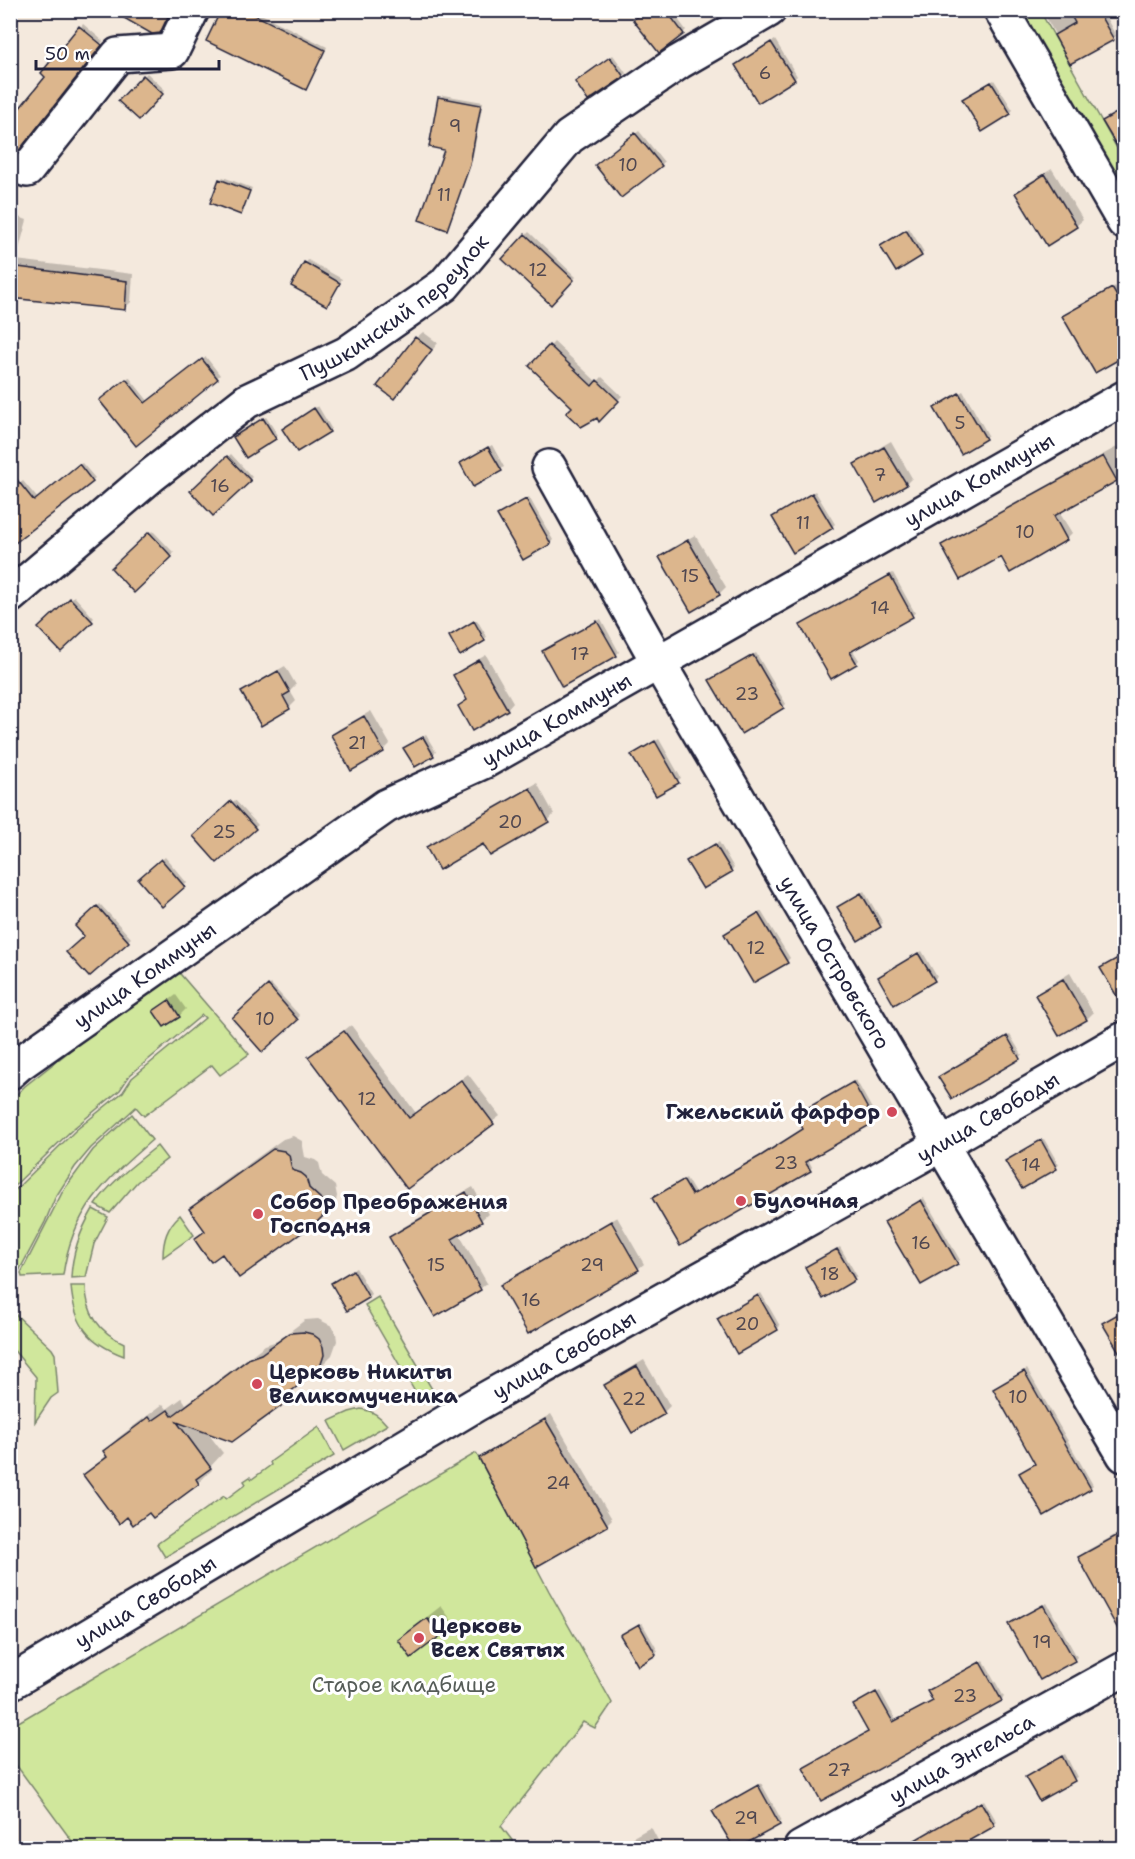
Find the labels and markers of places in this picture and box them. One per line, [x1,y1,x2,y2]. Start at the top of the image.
place label: Гжельский фарфор [666,1098,880,1126]
marker: Гжельский фарфор [885,1105,899,1119]
place label: Булочная [753,1187,859,1215]
place label: Собор Преображения Господня [270,1188,508,1240]
marker: Булочная [734,1194,748,1208]
marker: Собор Преображения Господня [251,1207,265,1221]
place label: Церковь Никиты Великомученика [269,1358,459,1410]
marker: Церковь Никиты Великомученика [250,1377,264,1391]
place label: Церковь Всех Святых [431,1612,565,1664]
marker: Церковь Всех Святых [412,1631,426,1645]

